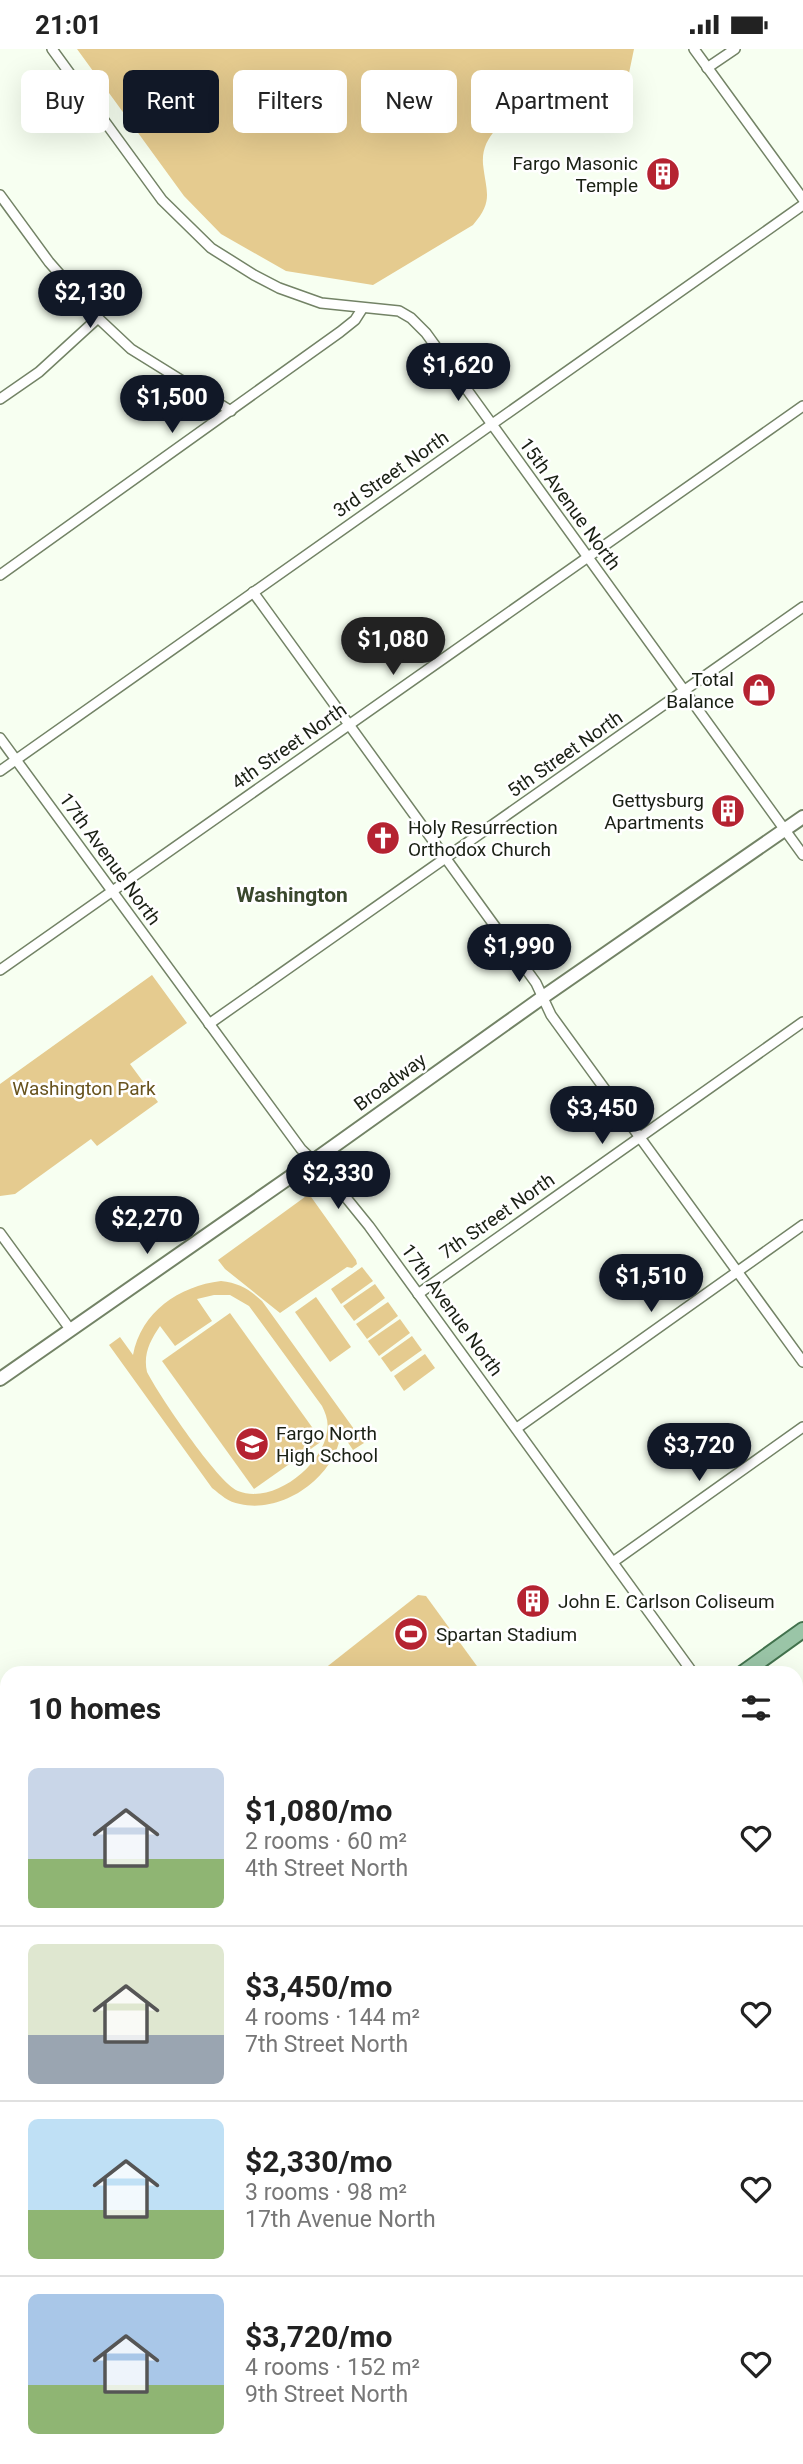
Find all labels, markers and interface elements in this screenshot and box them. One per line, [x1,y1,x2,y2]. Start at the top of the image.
text: 21:01 [35,10,102,40]
chip: Buy [21,70,109,133]
chip: Rent [123,70,219,133]
chip: Filters [233,70,347,133]
chip: New [361,70,457,133]
chip: Apartment [471,70,633,133]
place label: Fargo Masonic Temple [512,152,638,197]
building icon: Fargo Masonic Temple [644,155,682,193]
pin: $2,130 [33,271,147,330]
text: $2,130 [54,279,126,306]
pin: $1,620 [401,343,515,403]
text: $1,620 [422,352,494,379]
pin: $1,500 [115,375,229,435]
text: $1,500 [136,384,208,411]
street label: 3rd Street North [329,426,453,522]
street label: 15th Avenue North [514,433,626,575]
pin: $1,080 [336,617,450,677]
text: $1,080 [357,626,429,653]
place label: Total Balance [666,668,734,713]
shop icon: Total Balance [740,671,778,709]
street label: 4th Street North [227,698,351,794]
street label: 5th Street North [503,706,627,802]
street label: 17th Avenue North [54,788,166,930]
place label: Gettysburg Apartments [604,789,704,834]
building icon: Gettysburg Apartments [709,792,747,830]
place label: Holy Resurrection Orthodox Church [408,816,558,861]
church icon: Holy Resurrection Orthodox Church [364,819,402,857]
district label: Washington [236,883,348,907]
pin: $1,990 [462,925,576,984]
text: $1,990 [483,933,555,960]
street label: Broadway [349,1048,431,1116]
park label: Washington Park [12,1077,156,1100]
pin: $3,450 [545,1087,659,1146]
text: $3,450 [566,1095,638,1122]
pin: $2,330 [281,1151,395,1211]
text: $2,330 [302,1160,374,1187]
street label: 7th Street North [435,1168,559,1264]
pin: $2,270 [90,1197,204,1256]
text: $2,270 [111,1205,183,1232]
street label: 17th Avenue North [396,1239,508,1381]
pin: $1,510 [594,1255,708,1314]
text: $1,510 [615,1263,687,1290]
place label: Fargo North High School [276,1422,378,1467]
pin: $3,720 [642,1423,756,1483]
school or university icon: Fargo North High School [233,1425,271,1463]
text: $3,720 [663,1432,735,1459]
building icon: John E. Carlson Coliseum [514,1582,552,1620]
place label: John E. Carlson Coliseum [558,1590,775,1613]
sports icon: Spartan Stadium [392,1615,430,1653]
place label: Spartan Stadium [436,1623,577,1646]
icon: filters [737,1689,775,1727]
text: 10 homes [28,1691,161,1726]
text: $1,080/mo [245,1793,393,1828]
icon: home [84,1796,168,1880]
icon: heart [737,1819,775,1857]
text: 2 rooms · 60 m² [245,1828,407,1855]
text: 4th Street North [245,1855,408,1882]
text: $3,450/mo [245,1969,393,2004]
icon: home [84,1972,168,2056]
icon: heart [737,1995,775,2033]
text: 4 rooms · 144 m² [245,2004,420,2031]
text: 7th Street North [245,2031,408,2058]
text: $2,330/mo [245,2144,393,2179]
icon: home [84,2147,168,2231]
icon: heart [737,2170,775,2208]
text: 3 rooms · 98 m² [245,2179,407,2206]
text: 17th Avenue North [245,2206,436,2233]
text: $3,720/mo [245,2319,393,2354]
icon: home [84,2322,168,2406]
icon: heart [737,2345,775,2383]
text: 4 rooms · 152 m² [245,2354,420,2381]
text: 9th Street North [245,2381,408,2408]

